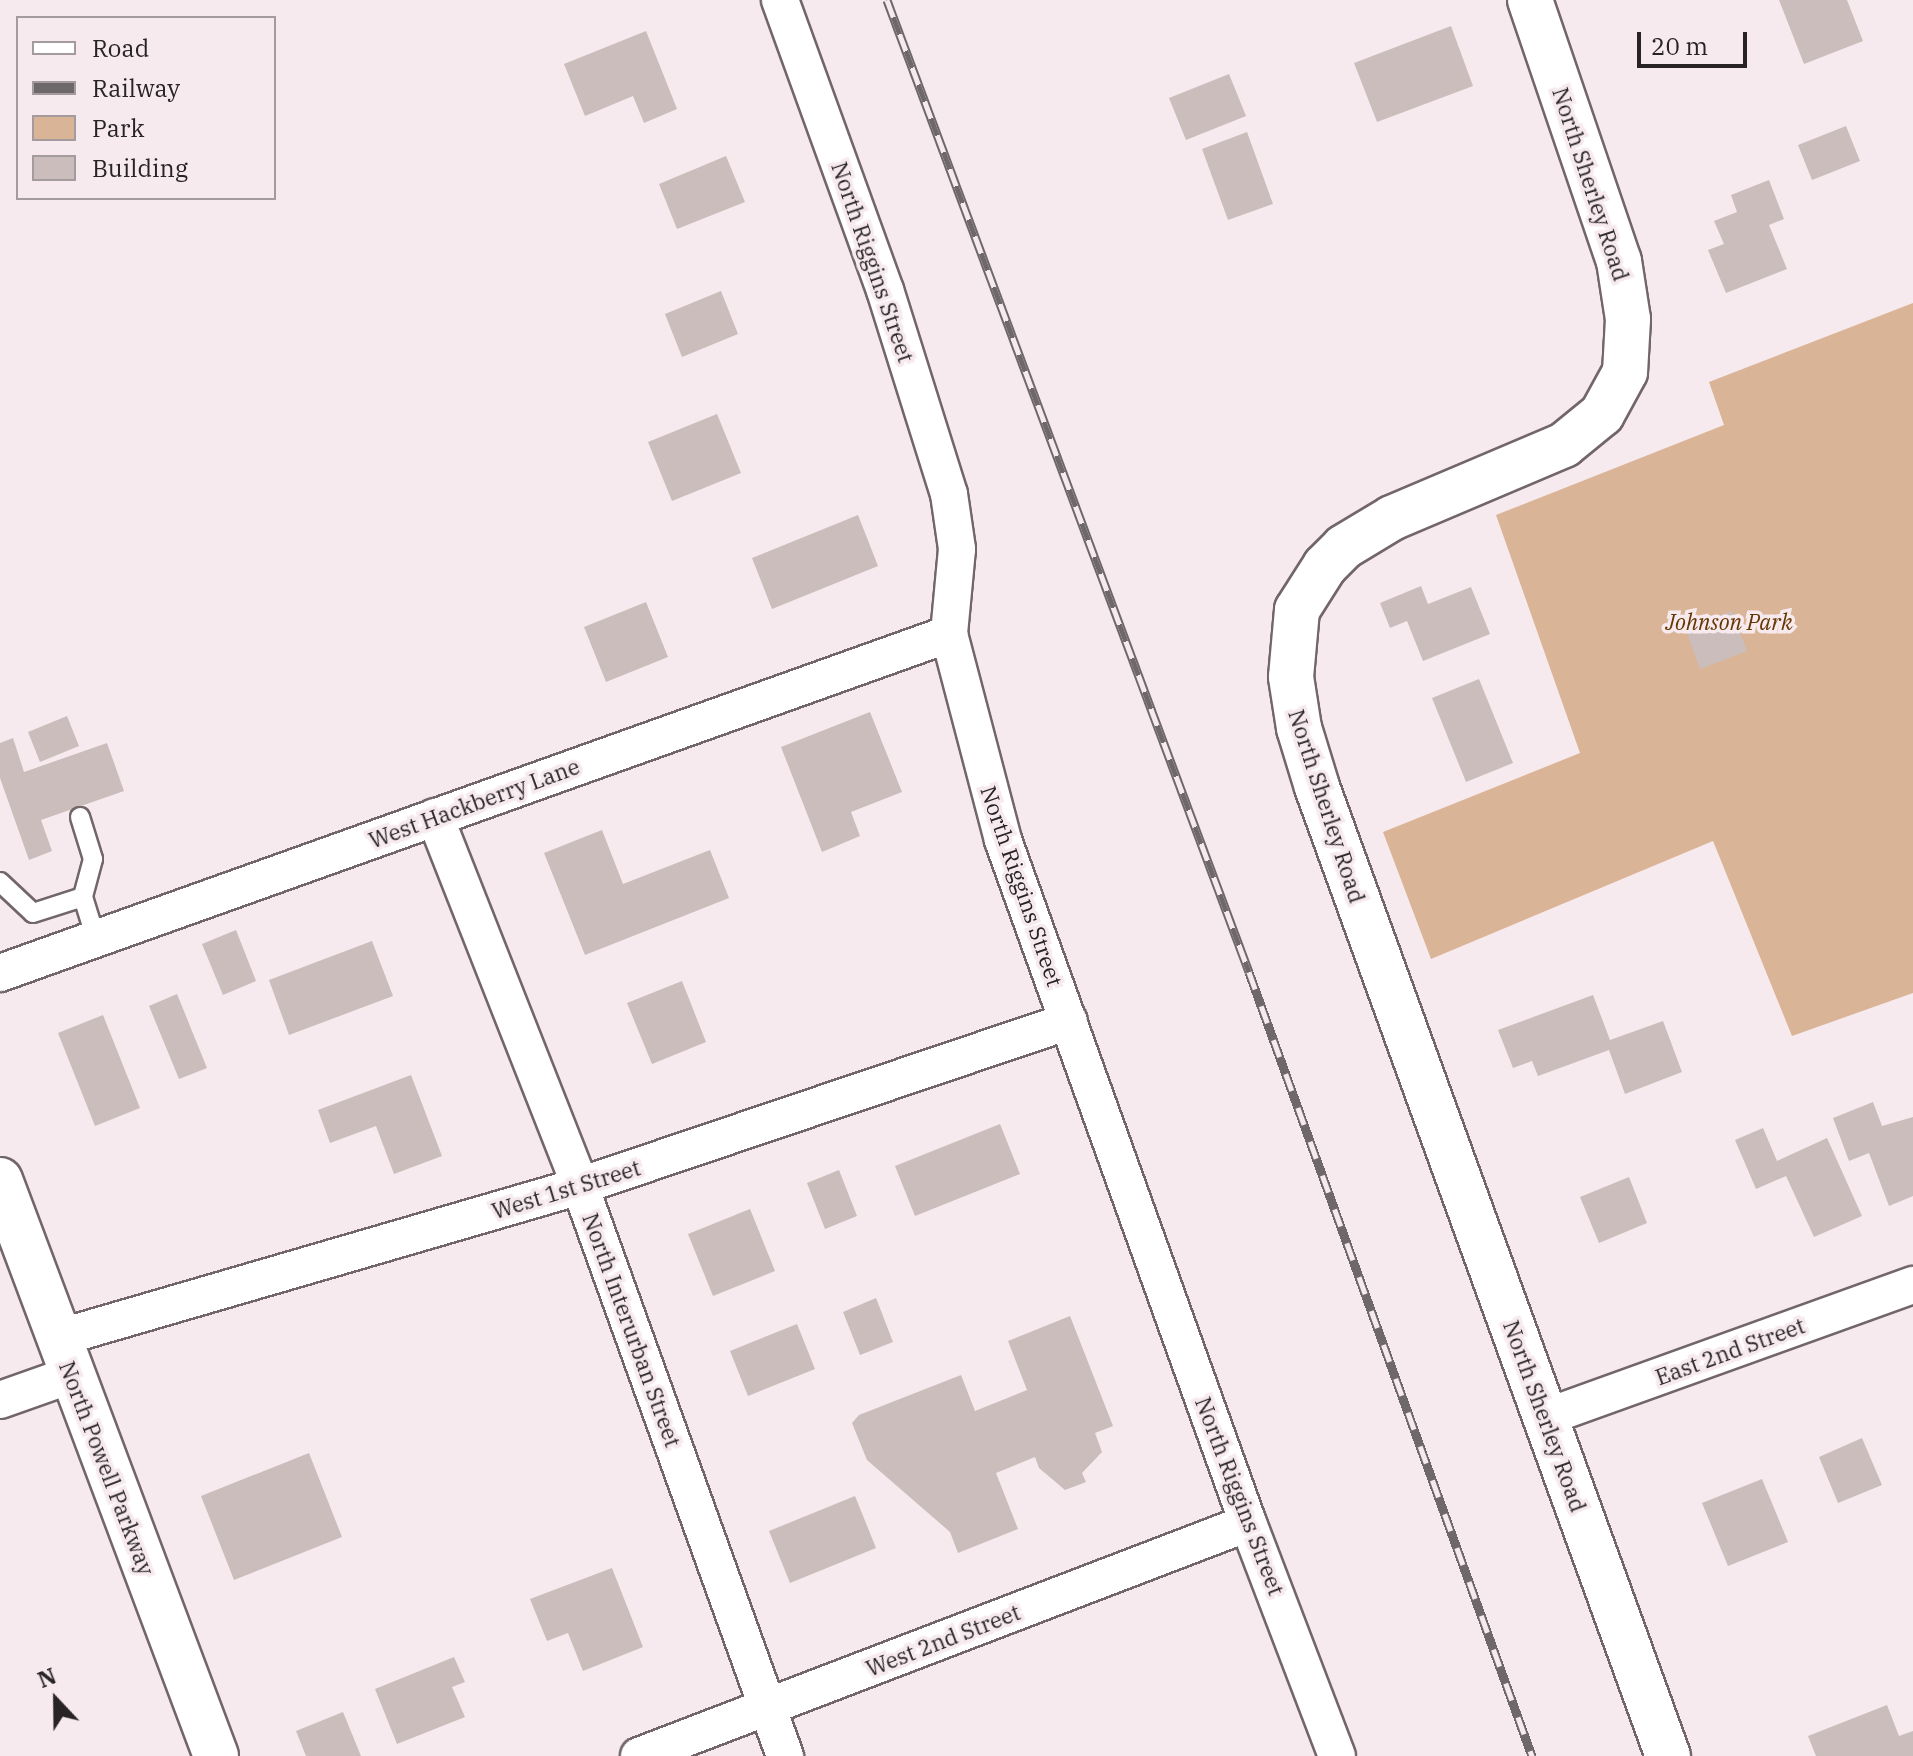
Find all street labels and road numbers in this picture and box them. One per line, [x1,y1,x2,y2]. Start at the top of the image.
street label: North Sherley Road [1547,84,1635,284]
street label: North Riggins Street [826,158,920,366]
street label: North Sherley Road [1283,706,1371,906]
street label: West Hackberry Lane [365,753,583,853]
street label: North Riggins Street [975,782,1069,990]
street label: West 1st Street [489,1154,643,1224]
street label: North Interurban Street [577,1209,687,1451]
street label: East 2nd Street [1652,1312,1808,1390]
street label: North Sherley Road [1498,1317,1592,1515]
street label: North Powell Parkway [54,1357,160,1579]
street label: North Riggins Street [1190,1393,1290,1599]
street label: West 2nd Street [862,1598,1024,1682]

